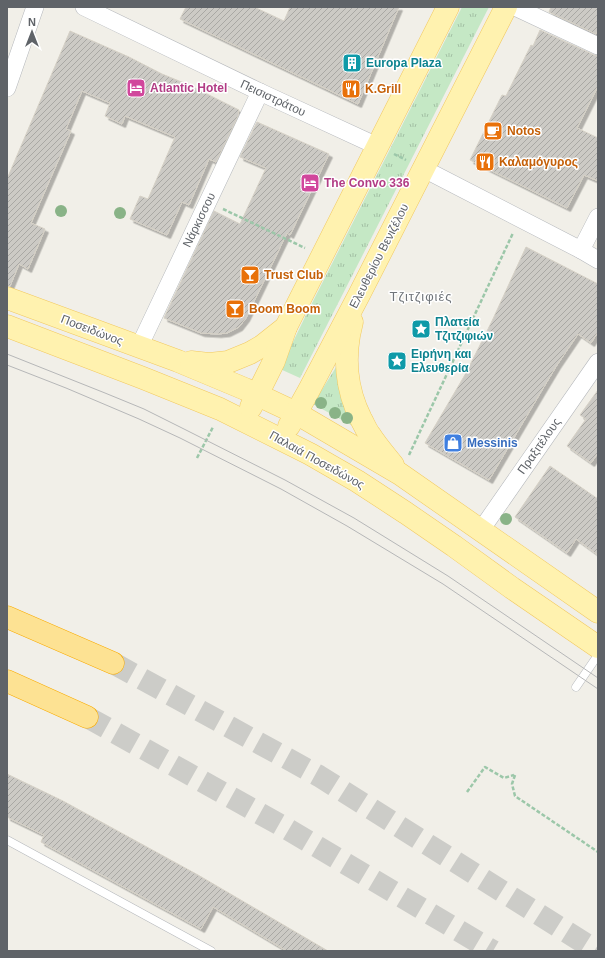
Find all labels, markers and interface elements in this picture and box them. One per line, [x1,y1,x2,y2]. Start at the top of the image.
north arrow [12,12,52,52]
text: N [28,16,36,28]
building icon: Europa Plaza [341,52,363,74]
place label: Europa Plaza [366,56,442,70]
hotel icon: Atlantic Hotel [125,77,147,99]
street label: Πεισιστράτου [238,77,308,119]
restaurant icon: K.Grill [340,78,362,100]
place label: Atlantic Hotel [150,81,227,95]
place label: K.Grill [365,82,401,96]
cafe icon: Notos [482,120,504,142]
place label: Notos [507,124,541,138]
restaurant icon: Καλαμόγυρος [474,151,496,173]
place label: Καλαμόγυρος [499,155,578,169]
hotel icon: The Convo 336 [299,172,321,194]
place label: The Convo 336 [324,176,410,190]
street label: Νάρκισσου [180,190,218,250]
street label: Ελευθερίου Βενιζέλου [346,201,412,311]
bar icon: Trust Club [239,264,261,286]
place label: Trust Club [264,268,323,282]
district label: Τζιτζιφιές [389,289,453,304]
bar icon: Boom Boom [224,298,246,320]
place label: Boom Boom [249,302,320,316]
street label: Ποσειδώνος [59,312,125,348]
place label: Πλατεία Τζιτζιφιών [435,315,494,343]
place icon: Πλατεία Τζιτζιφιών [410,318,432,340]
place label: Ειρήνη και Ελευθερία [411,347,471,375]
place icon: Ειρήνη και Ελευθερία [386,350,408,372]
street label: Πραξιτέλους [515,415,564,477]
street label: Παλαιά Ποσειδώνος [267,428,367,492]
shop icon: Messinis [442,432,464,454]
place label: Messinis [467,436,518,450]

